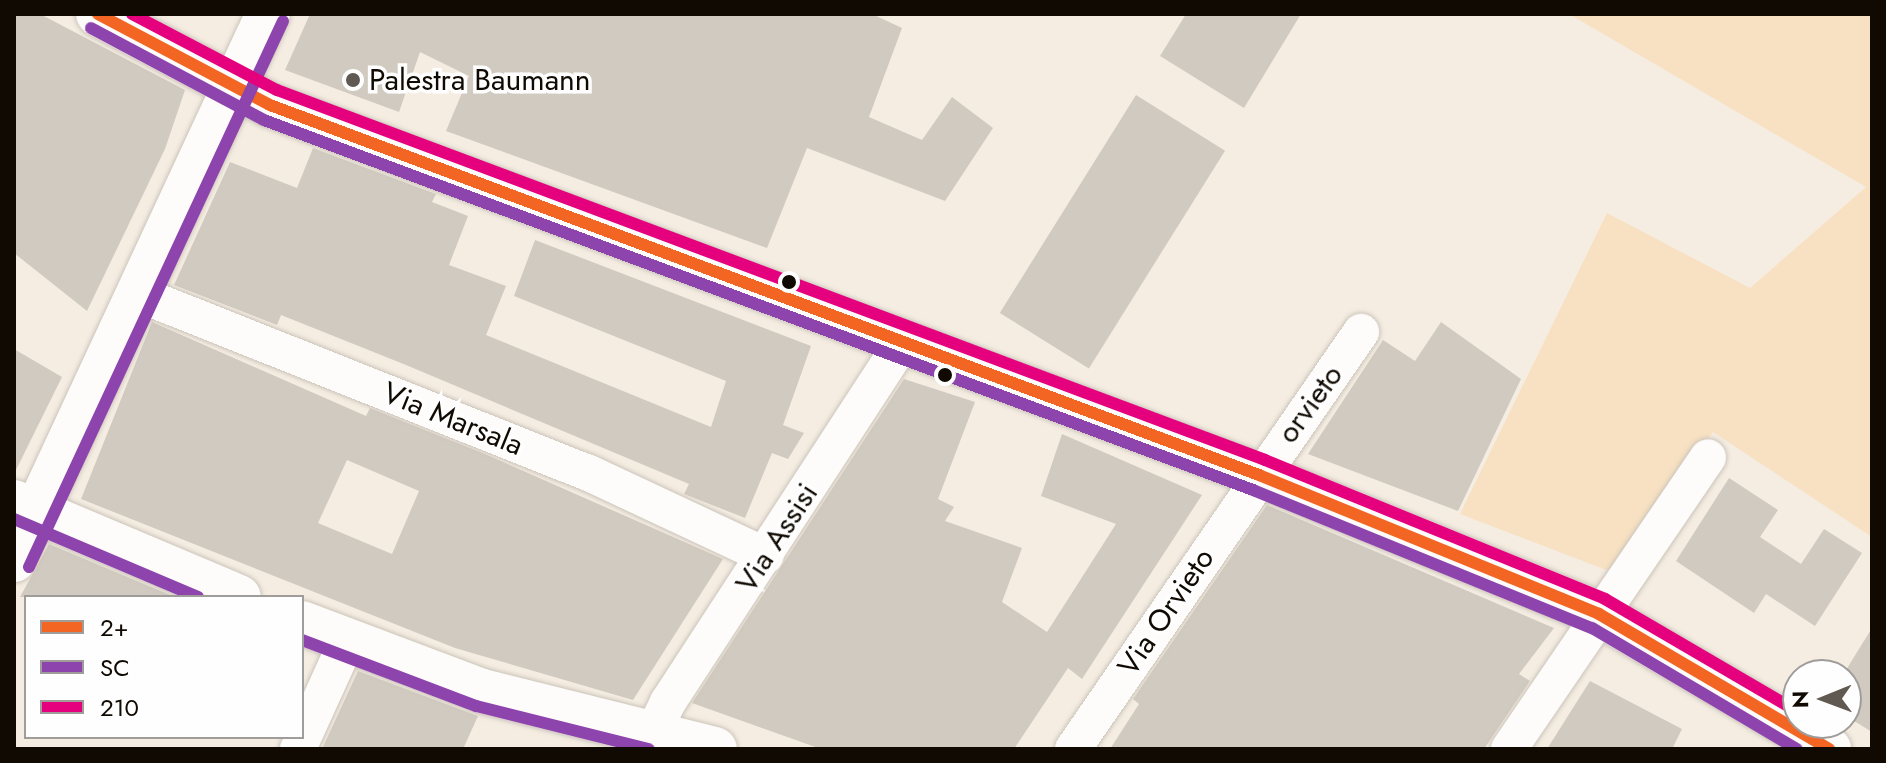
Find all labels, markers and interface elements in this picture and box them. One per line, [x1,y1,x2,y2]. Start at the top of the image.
place label: Palestra Baumann [369,62,591,98]
marker: Palestra Baumann [344,71,362,89]
unlabelled marker [781,274,797,290]
street label: orvieto [1270,358,1350,450]
unlabelled marker [937,367,953,383]
street label: Via Marsala [378,375,528,463]
street label: Via Assisi [728,477,826,599]
street label: Via Orvieto [1110,541,1222,683]
legend [24,595,304,739]
text: 2+ [100,610,128,645]
text: SC [100,650,130,685]
north arrow [1782,659,1862,739]
text: 210 [100,690,139,725]
text: N [1784,690,1816,708]

